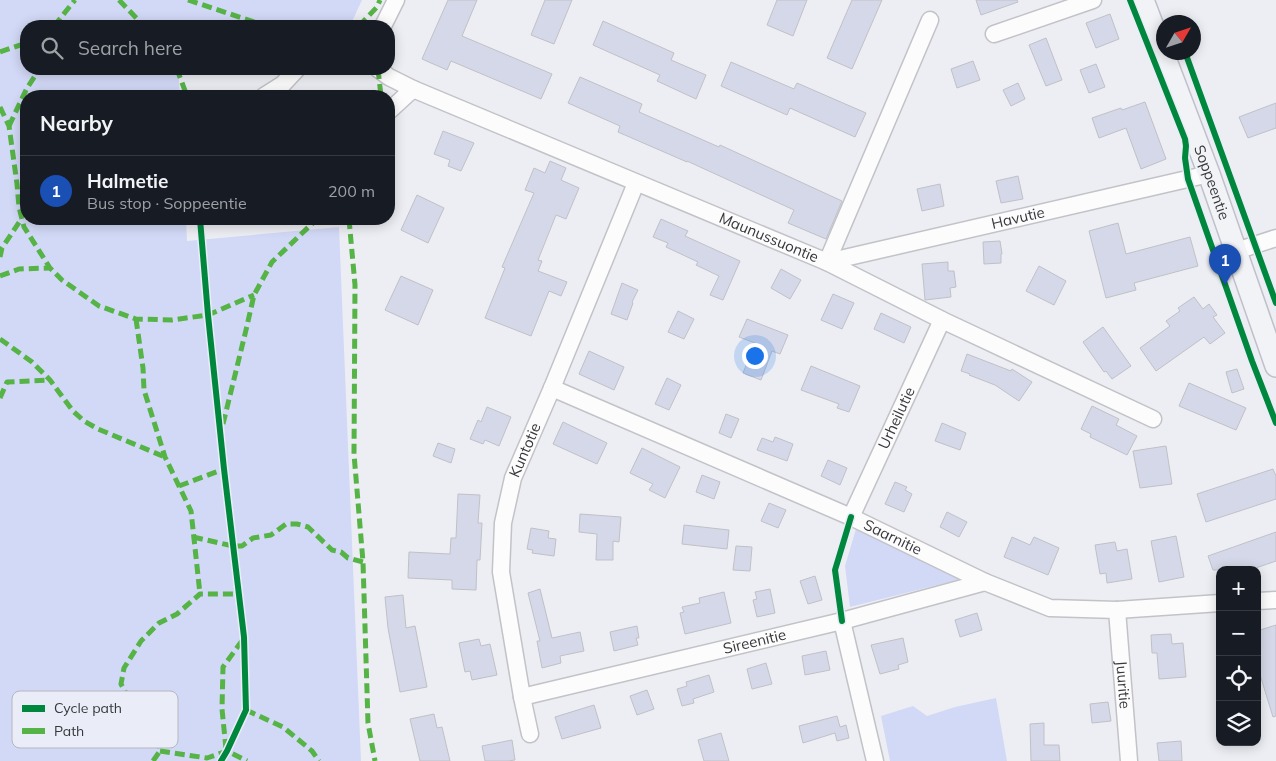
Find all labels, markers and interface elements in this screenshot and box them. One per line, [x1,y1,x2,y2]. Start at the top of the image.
north arrow [1156,15,1201,60]
search box [20,20,395,75]
icon: search [38,34,66,62]
text: Search here [78,36,182,60]
text: Nearby [40,110,113,136]
street label: Soppeentie [1190,142,1234,222]
text: Halmetie [87,169,168,193]
text: 1 [51,181,61,201]
text: 200 m [328,181,375,201]
text: Bus stop · Soppeentie [87,193,247,213]
street label: Havutie [989,202,1046,233]
street label: Maunussuontie [716,208,821,266]
pin: 1 [1209,244,1241,285]
your location [742,343,768,369]
street label: Urheilutie [874,384,919,452]
street label: Kuntotie [504,420,545,480]
street label: Saarnitie [861,515,925,559]
map controls [1216,566,1261,746]
button: + [1216,566,1261,611]
button: − [1216,611,1261,656]
street label: Sireenitie [721,625,788,658]
button: locate [1216,656,1261,701]
street label: Juuritie [1112,660,1135,710]
legend [12,691,178,748]
text: Cycle path [54,699,122,717]
button: layers [1216,701,1261,746]
text: Path [54,722,84,740]

